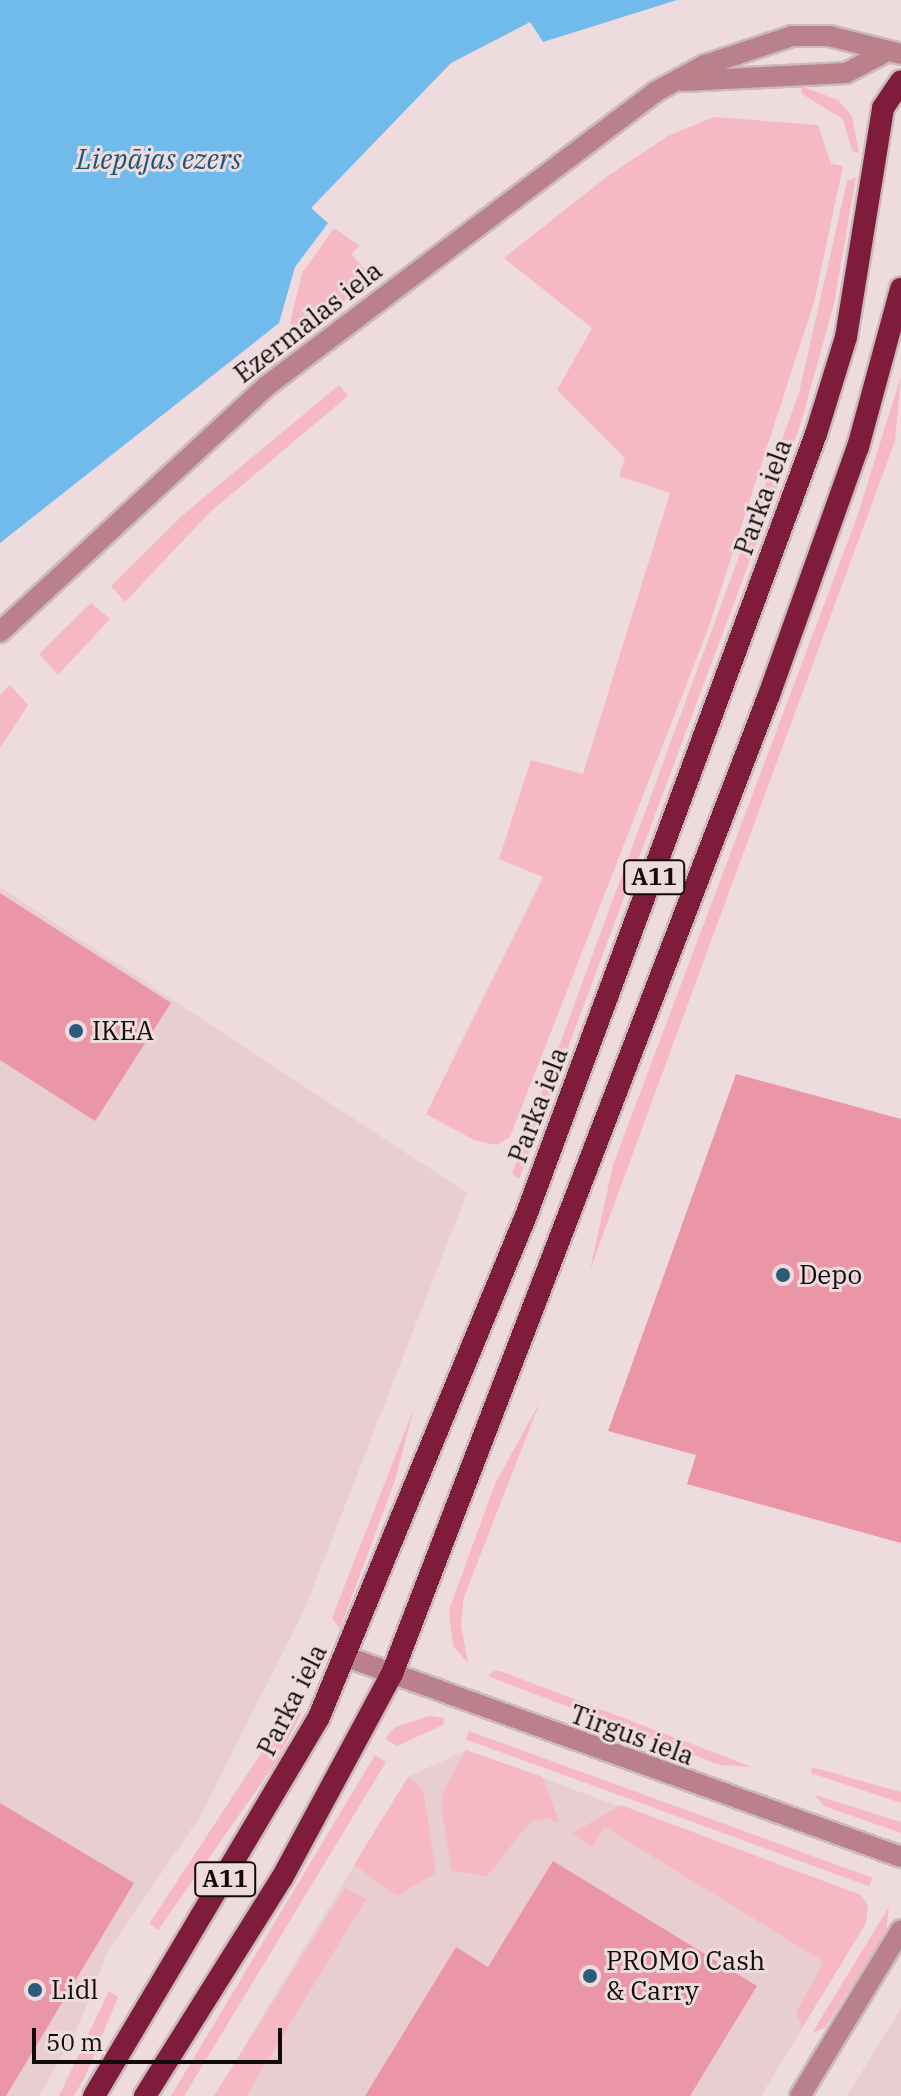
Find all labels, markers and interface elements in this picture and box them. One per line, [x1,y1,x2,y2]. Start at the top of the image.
water label: Liepājas ezers [76,142,242,176]
street label: Ezermalas iela [228,255,388,389]
street label: Parka iela [728,435,798,559]
road number: A11 [622,857,686,897]
place label: IKEA [92,1015,154,1047]
marker: IKEA [67,1022,85,1040]
street label: Parka iela [502,1043,574,1167]
place label: Depo [799,1259,862,1291]
marker: Depo [774,1266,792,1284]
street label: Parka iela [251,1639,333,1761]
street label: Tirgus iela [566,1698,698,1772]
road number: A11 [193,1859,257,1899]
place label: PROMO Cash & Carry [606,1945,765,2006]
marker: PROMO Cash & Carry [581,1967,599,1985]
place label: Lidl [51,1974,98,2006]
marker: Lidl [26,1981,44,1999]
scale bar [36,2012,286,2062]
text: 50 m [46,2026,103,2058]

